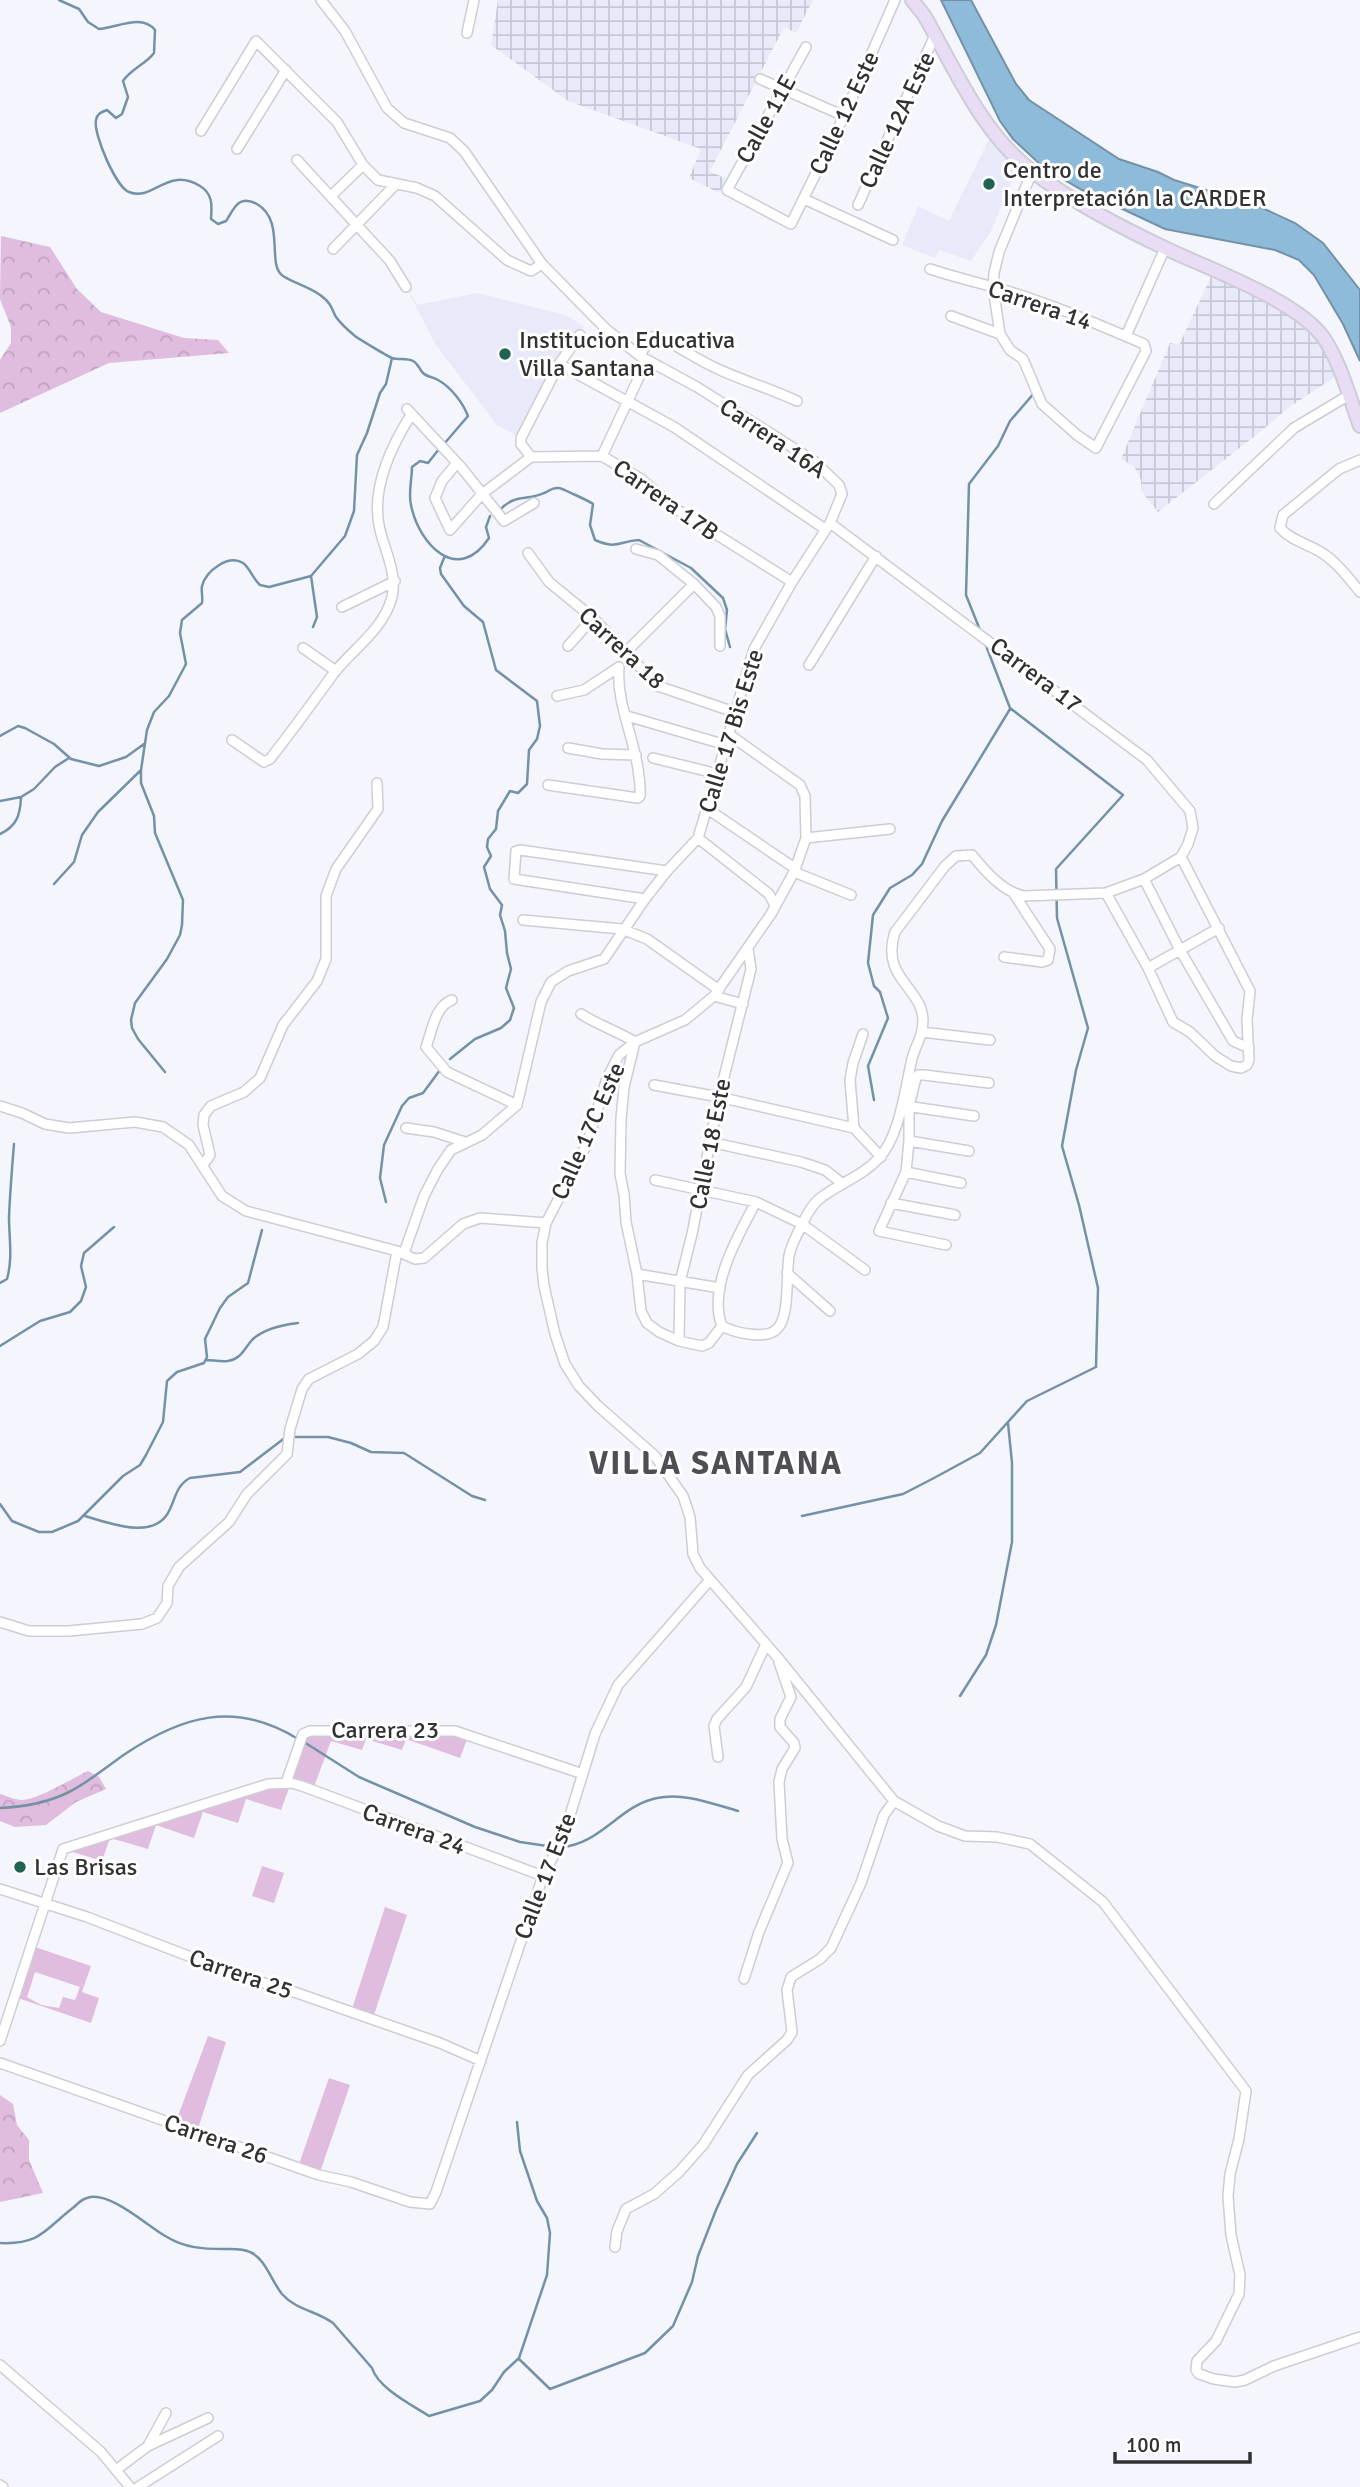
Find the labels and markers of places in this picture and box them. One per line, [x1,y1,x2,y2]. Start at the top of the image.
place label: Centro de Interpretación la CARDER [1003,155,1266,213]
marker: Centro de Interpretación la CARDER [981,176,997,192]
place label: Institucion Educativa Villa Santana [519,325,735,383]
marker: Institucion Educativa Villa Santana [497,346,513,362]
place label: Las Brisas [34,1852,137,1882]
marker: Las Brisas [12,1859,28,1875]

